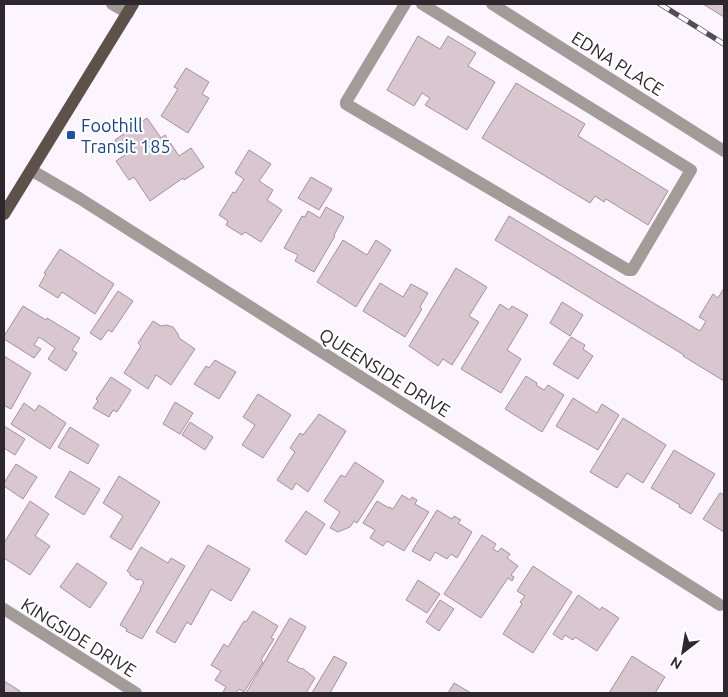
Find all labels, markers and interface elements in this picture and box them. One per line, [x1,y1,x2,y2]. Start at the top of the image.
street label: EDNA PLACE [568,27,668,99]
place label: Foothill Transit 185 [81,115,171,156]
marker: Foothill Transit 185 [65,129,77,141]
street label: QUEENSIDE DRIVE [315,324,454,421]
street label: KINGSIDE DRIVE [18,594,140,680]
north arrow [658,627,708,677]
text: N [668,654,685,673]

